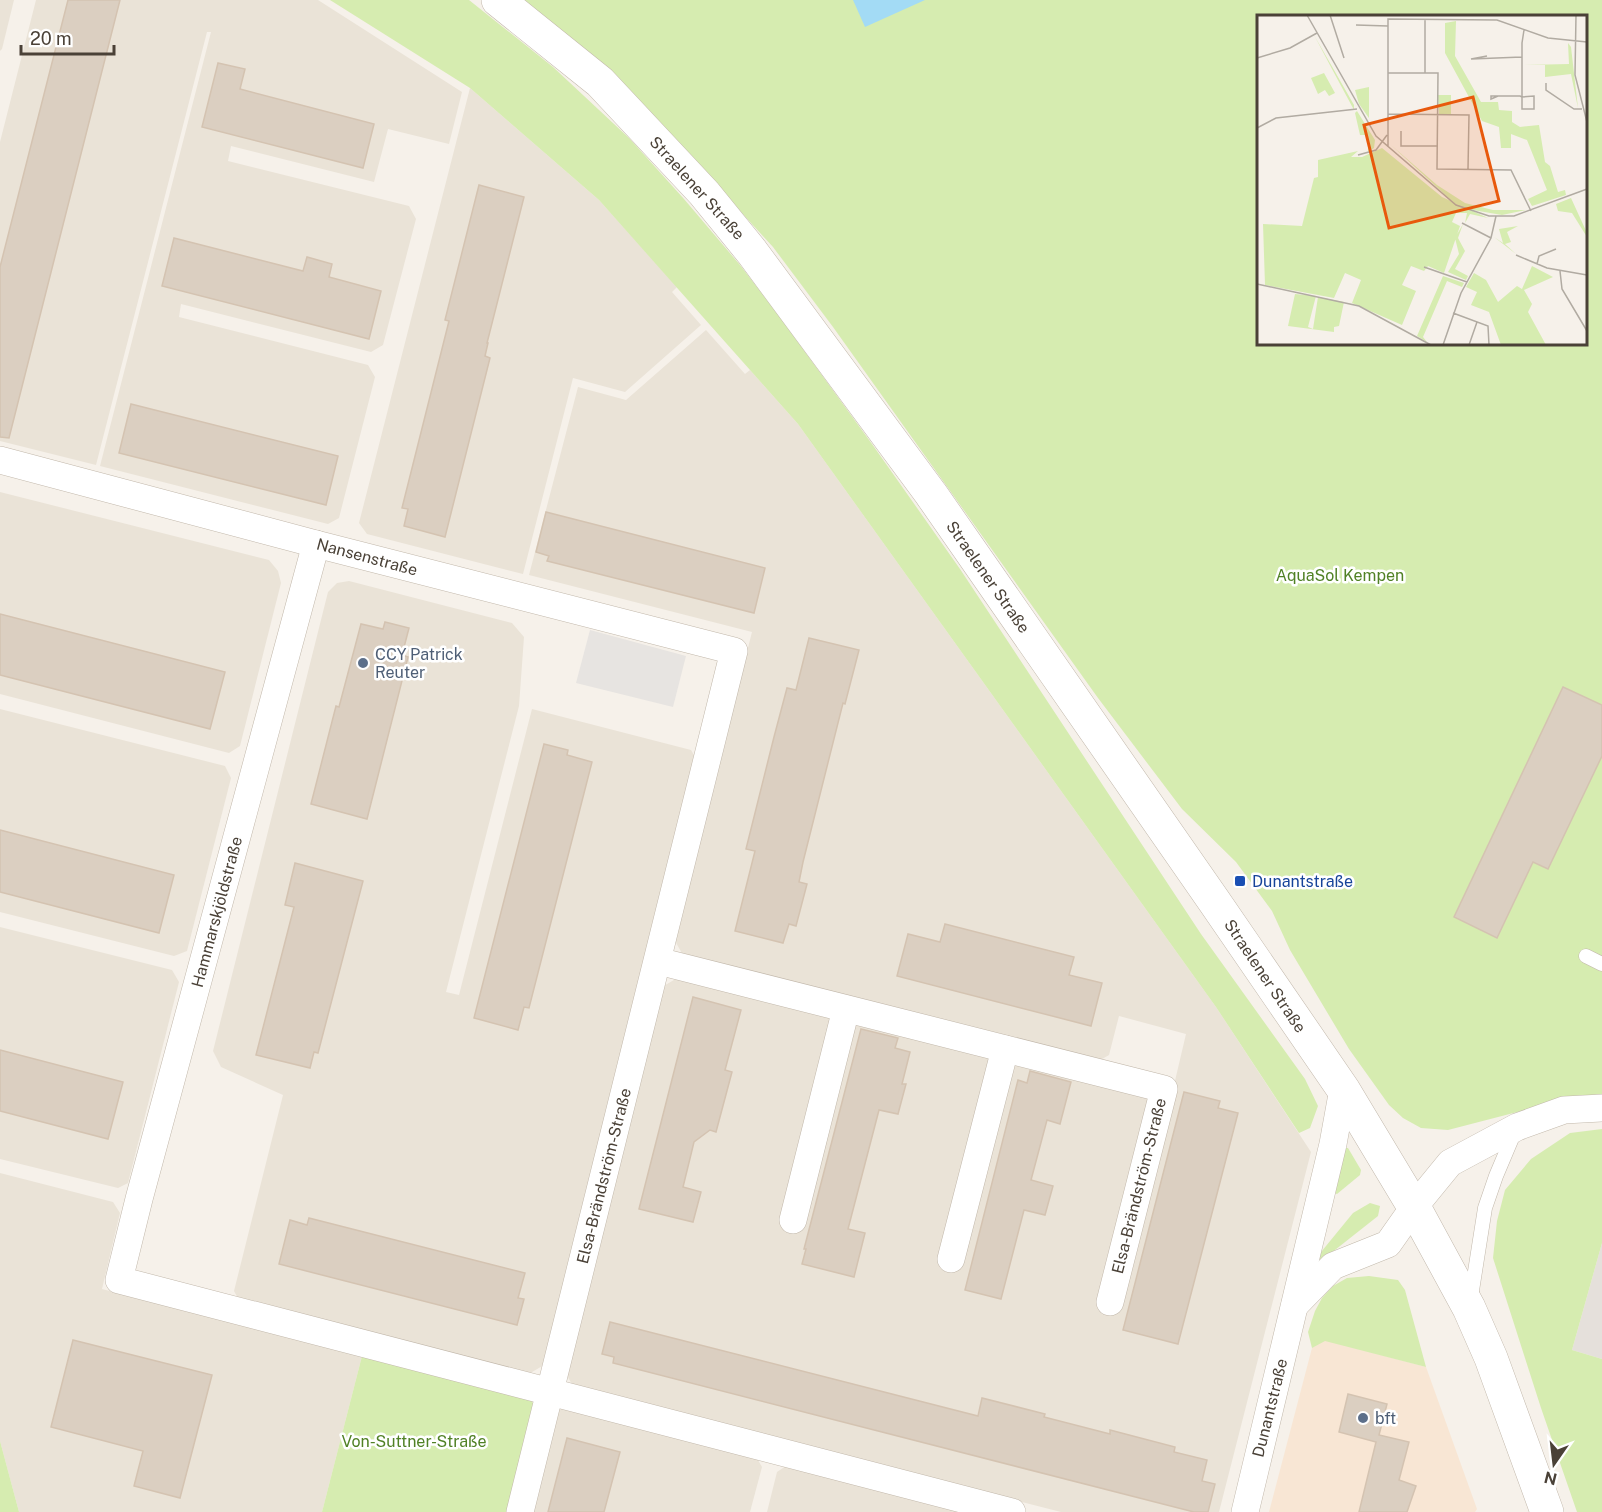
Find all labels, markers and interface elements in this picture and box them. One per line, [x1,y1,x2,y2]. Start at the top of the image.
inset map [1257,15,1587,345]
scale bar [21,18,114,56]
text: 20 m [30,28,72,49]
street label: Straelener Straße [646,132,748,244]
street label: Straelener Straße [942,517,1034,637]
street label: Nansenstraße [314,534,420,580]
park label: AquaSol Kempen [1276,566,1404,585]
place label: CCY Patrick Reuter [375,645,463,682]
marker: CCY Patrick Reuter [356,656,370,670]
street label: Hammarskjöldstraße [188,834,246,990]
place label: Dunantstraße [1252,872,1353,891]
marker: Dunantstraße [1233,874,1247,888]
street label: Straelener Straße [1220,916,1310,1036]
street label: Elsa-Brändström-Straße [573,1086,635,1266]
street label: Elsa-Brändström-Straße [1108,1096,1170,1276]
street label: Dunantstraße [1249,1357,1291,1459]
place label: bft [1375,1409,1396,1428]
marker: bft [1356,1411,1370,1425]
park label: Von-Suttner-Straße [341,1432,487,1451]
north arrow [1524,1434,1584,1494]
text: N [1542,1467,1559,1489]

